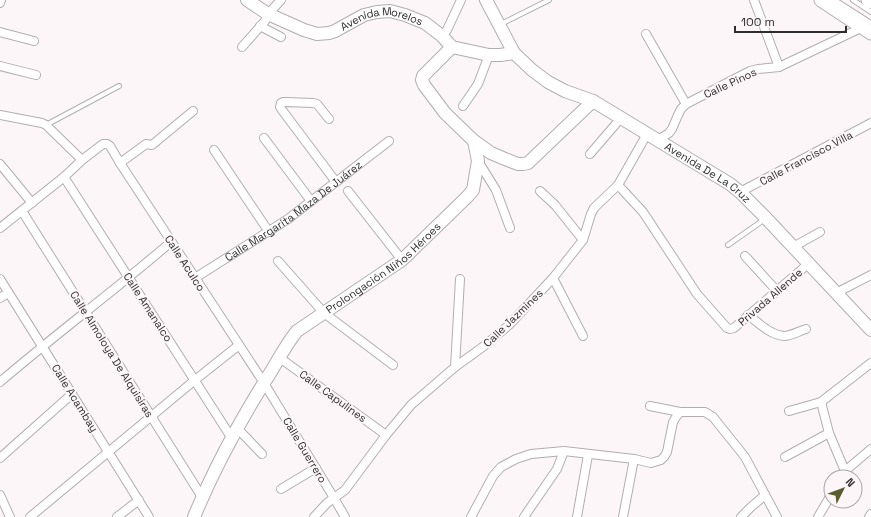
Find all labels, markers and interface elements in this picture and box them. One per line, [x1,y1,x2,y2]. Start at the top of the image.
street label: Avenida Morelos [338,4,425,34]
scale bar [735,8,846,34]
text: 100 m [741,14,775,30]
street label: Calle Pinos [701,65,759,101]
street label: Calle Francisco Villa [757,127,856,188]
street label: Avenida De La Cruz [662,139,754,206]
street label: Calle Margarita Maza De Juárez [222,157,365,264]
street label: Prolongación Niños Héroes [323,219,444,317]
street label: Calle Aculco [162,232,208,294]
street label: Privada Allende [735,265,805,329]
street label: Calle Amanalco [120,270,176,344]
street label: Calle Jazmines [480,286,546,350]
street label: Calle Almoloya De Alquisiras [67,288,157,420]
street label: Calle Acambay [49,362,101,434]
street label: Calle Capulines [297,367,370,425]
street label: Calle Guerrero [280,415,330,485]
north arrow [823,469,863,509]
text: N [843,475,858,490]

